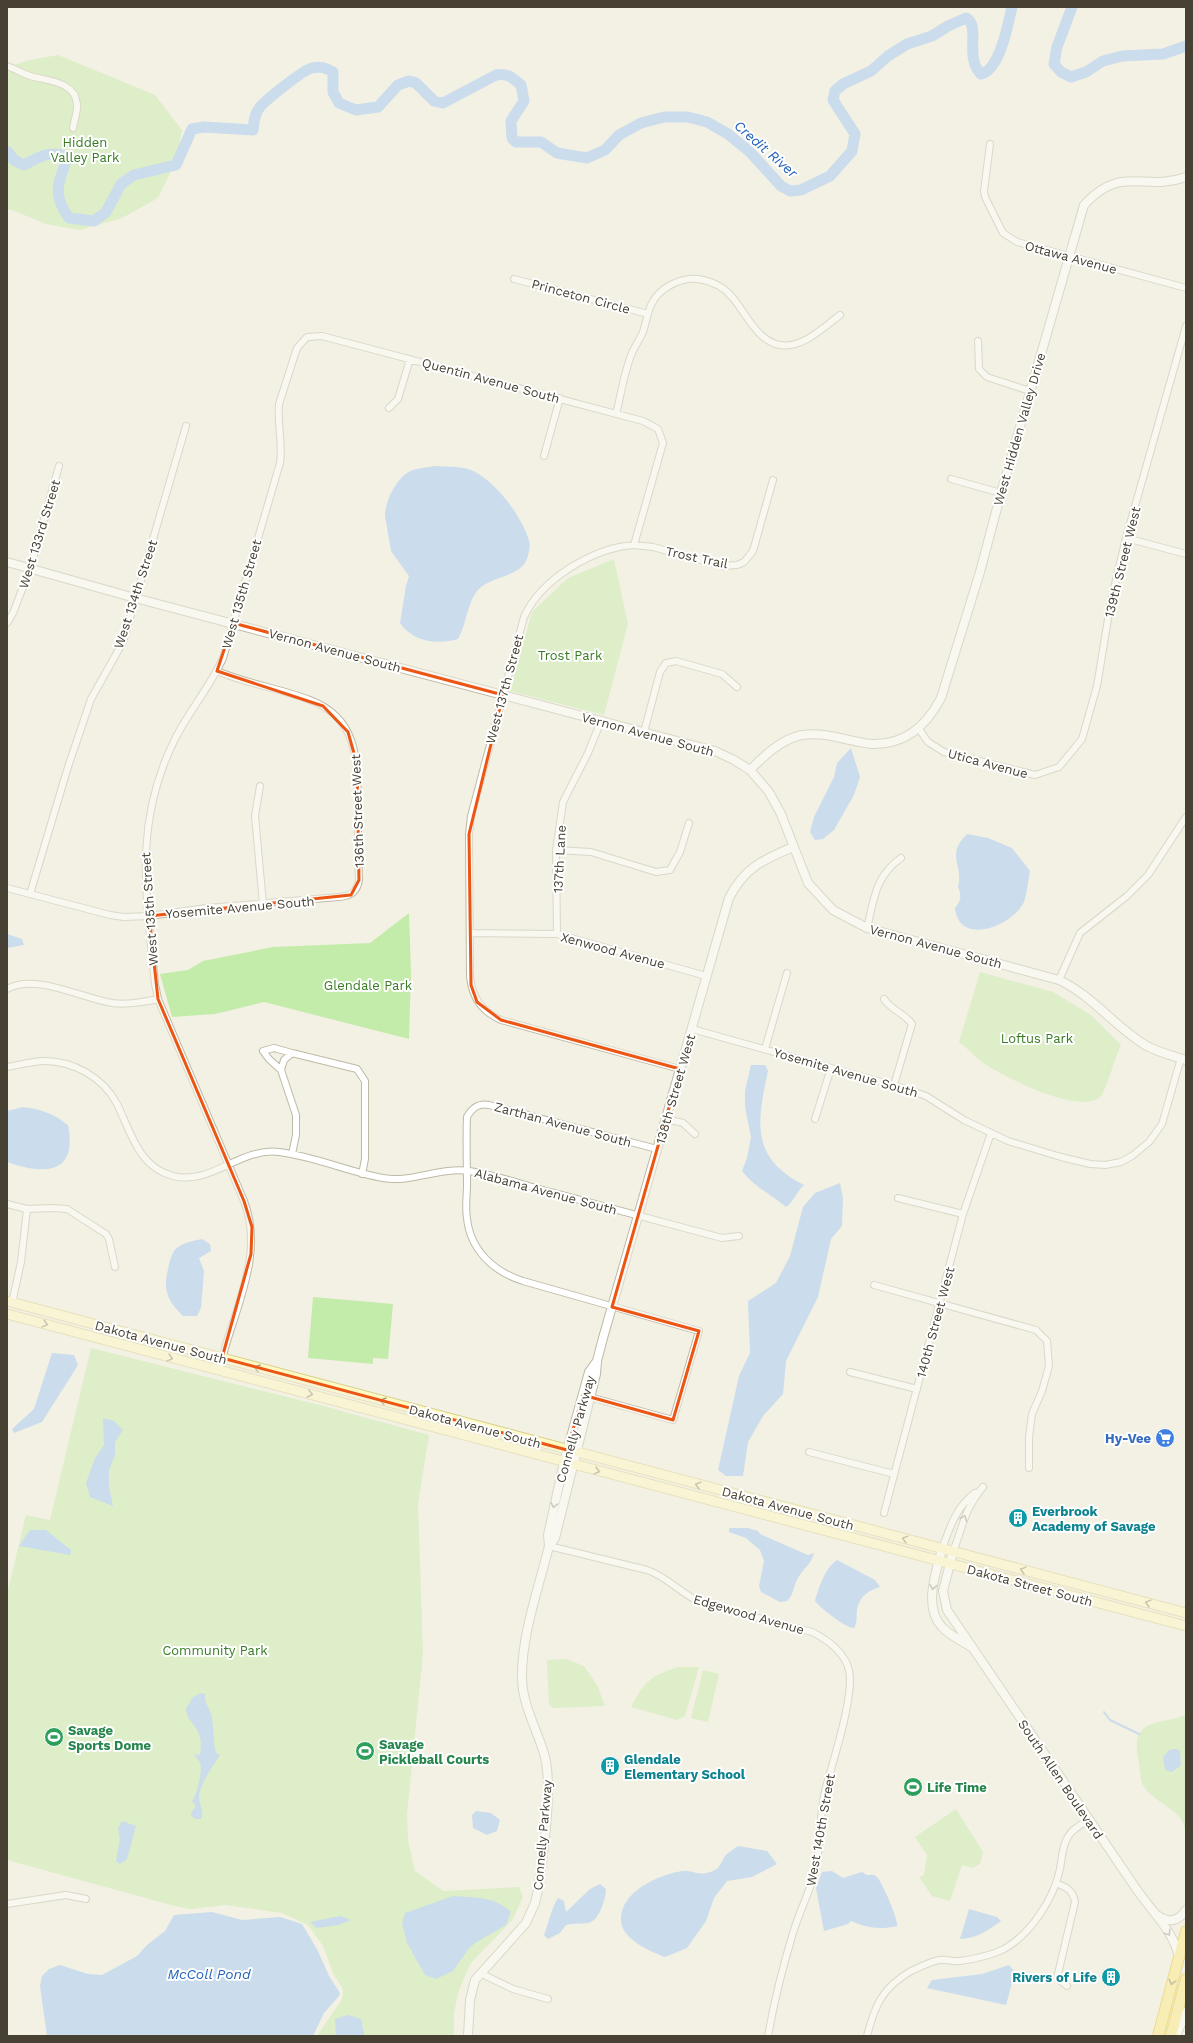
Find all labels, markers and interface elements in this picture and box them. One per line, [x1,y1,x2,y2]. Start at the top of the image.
water label: Credit River [731,117,801,181]
park label: Hidden Valley Park [51,135,120,165]
street label: Ottawa Avenue [1023,238,1119,277]
street label: Princeton Circle [530,276,632,317]
street label: West Hidden Valley Drive [990,351,1049,507]
street label: Quentin Avenue South [420,355,561,406]
street label: West 133rd Street [16,477,63,590]
street label: 139th Street West [1101,505,1144,619]
street label: West 134th Street [111,537,160,651]
street label: West 135th Street [219,537,264,651]
street label: Trost Trail [664,544,729,571]
street label: Vernon Avenue South [267,626,403,675]
street label: West 137th Street [483,632,526,745]
park label: Trost Park [538,648,603,663]
street label: Vernon Avenue South [580,710,716,759]
street label: Utica Avenue [946,746,1030,781]
street label: 136th Street West [348,753,367,868]
street label: 137th Lane [550,825,569,893]
street label: West 135th Street [138,851,161,966]
street label: Yosemite Avenue South [165,894,315,921]
street label: Vernon Avenue South [868,922,1004,971]
street label: Xenwood Avenue [559,929,667,972]
park label: Glendale Park [324,978,413,993]
park label: Loftus Park [1001,1031,1074,1046]
street label: 138th Street West [653,1032,699,1146]
street label: Yosemite Avenue South [772,1045,920,1100]
street label: Zarthan Avenue South [493,1099,633,1150]
street label: Alabama Avenue South [473,1165,619,1218]
street label: 140th Street West [913,1265,958,1379]
street label: Dakota Avenue South [93,1318,229,1367]
one-way arrow [41,1319,48,1328]
one-way arrow [167,1353,173,1361]
one-way arrow [254,1364,261,1373]
street label: Connelly Parkway [553,1373,598,1485]
one-way arrow [306,1389,313,1397]
one-way arrow [379,1397,386,1406]
street label: Dakota Avenue South [407,1402,543,1451]
supermarket icon: Hy-Vee [1154,1427,1176,1449]
place label: Hy-Vee [1105,1431,1151,1446]
one-way arrow [594,1466,601,1475]
one-way arrow [694,1481,701,1489]
street label: Dakota Avenue South [720,1484,856,1533]
one-way arrow [551,1502,559,1508]
place label: Everbrook Academy of Savage [1032,1504,1156,1534]
building icon: Everbrook Academy of Savage [1007,1507,1029,1529]
one-way arrow [960,1514,968,1521]
one-way arrow [901,1535,908,1544]
street label: Dakota Street South [965,1561,1094,1610]
one-way arrow [1019,1566,1026,1575]
one-way arrow [930,1584,938,1590]
street label: Edgewood Avenue [692,1591,806,1638]
one-way arrow [1145,1600,1152,1608]
park label: Community Park [162,1643,268,1658]
street label: South Allen Boulevard [1015,1717,1106,1842]
place label: Savage Sports Dome [68,1723,151,1753]
sports icon: Savage Sports Dome [43,1726,65,1748]
place label: Savage Pickleball Courts [379,1737,489,1767]
sports icon: Savage Pickleball Courts [354,1740,376,1762]
place label: Glendale Elementary School [624,1752,746,1782]
building icon: Glendale Elementary School [599,1755,621,1777]
street label: West 140th Street [803,1772,838,1888]
sports icon: Life Time [902,1776,924,1798]
street label: Connelly Parkway [530,1779,555,1891]
place label: Life Time [927,1780,987,1795]
one-way arrow [1163,1929,1170,1936]
water label: McColl Pond [167,1966,251,1982]
building icon: Rivers of Life [1100,1966,1122,1988]
place label: Rivers of Life [1012,1970,1097,1985]
one-way arrow [1169,1979,1177,1985]

